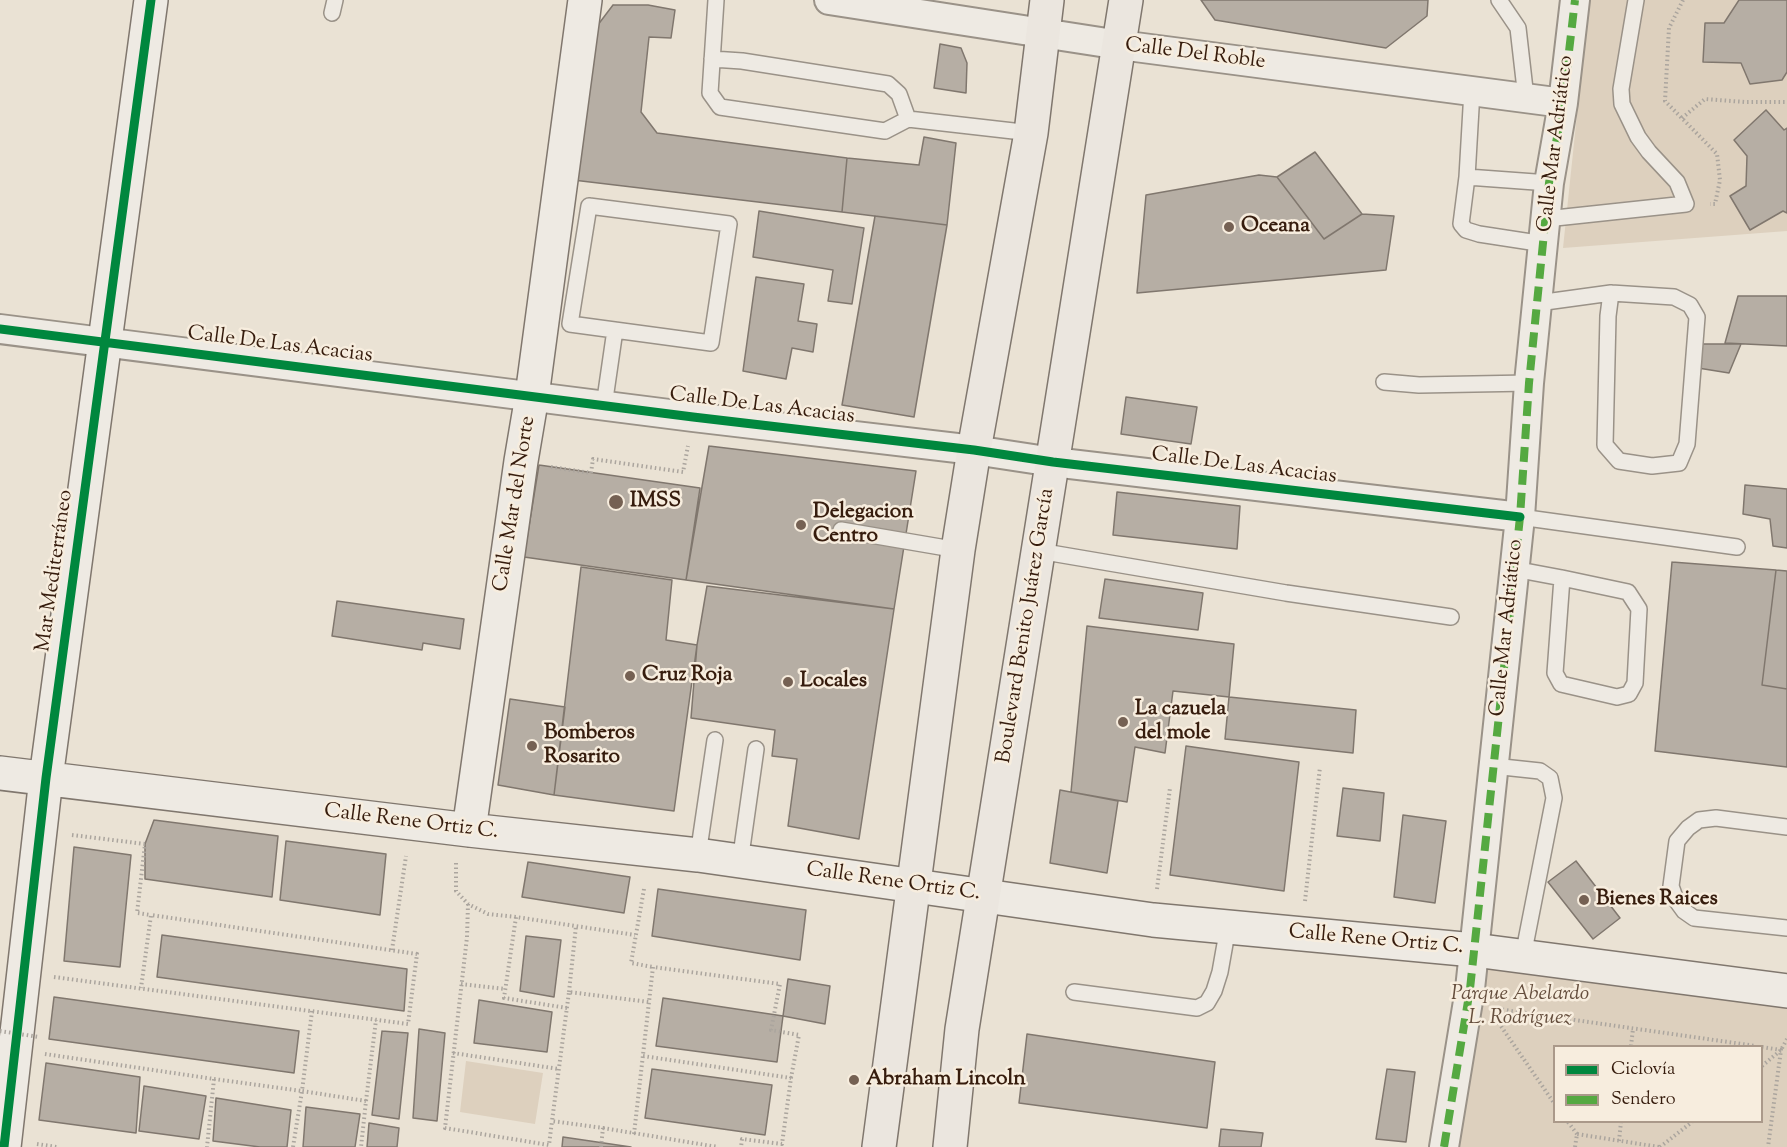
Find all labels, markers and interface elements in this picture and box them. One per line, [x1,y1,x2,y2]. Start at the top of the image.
street label: Calle Del Roble [1123,34,1267,76]
street label: Calle Mar Adriático [1534,54,1580,234]
place label: Oceana [1241,214,1310,240]
marker: Oceana [1222,220,1236,234]
street label: Calle De Las Acacias [186,322,374,370]
street label: Calle De Las Acacias [668,383,856,431]
street label: Calle Mar del Norte [490,414,542,594]
street label: Calle De Las Acacias [1150,443,1338,491]
street label: Boulevard Benito Juárez García [993,487,1061,765]
street label: Mar Mediterráneo [32,488,80,654]
place label: IMSS [630,489,681,515]
marker: IMSS [607,493,625,511]
place label: Delegacion Centro [813,500,914,550]
marker: Delegacion Centro [794,518,808,532]
street label: Calle Mar Adriático [1486,538,1530,718]
place label: Cruz Roja [642,663,732,689]
marker: Cruz Roja [623,669,637,683]
place label: Locales [800,669,867,695]
marker: Locales [781,675,795,689]
place label: La cazuela del mole [1135,697,1226,747]
marker: La cazuela del mole [1116,715,1130,729]
place label: Bomberos Rosarito [544,721,635,771]
marker: Bomberos Rosarito [525,739,539,753]
street label: Calle Rene Ortiz C. [322,800,500,846]
street label: Calle Rene Ortiz C. [804,858,982,908]
place label: Bienes Raices [1596,887,1718,913]
marker: Bienes Raices [1577,893,1591,907]
street label: Calle Rene Ortiz C. [1288,921,1464,961]
park label: Parque Abelardo L. Rodríguez [1451,982,1589,1032]
legend [1553,1045,1763,1123]
text: Ciclovía [1611,1057,1675,1083]
place label: Abraham Lincoln [866,1067,1026,1093]
marker: Abraham Lincoln [847,1073,861,1087]
text: Sendero [1611,1087,1676,1113]

